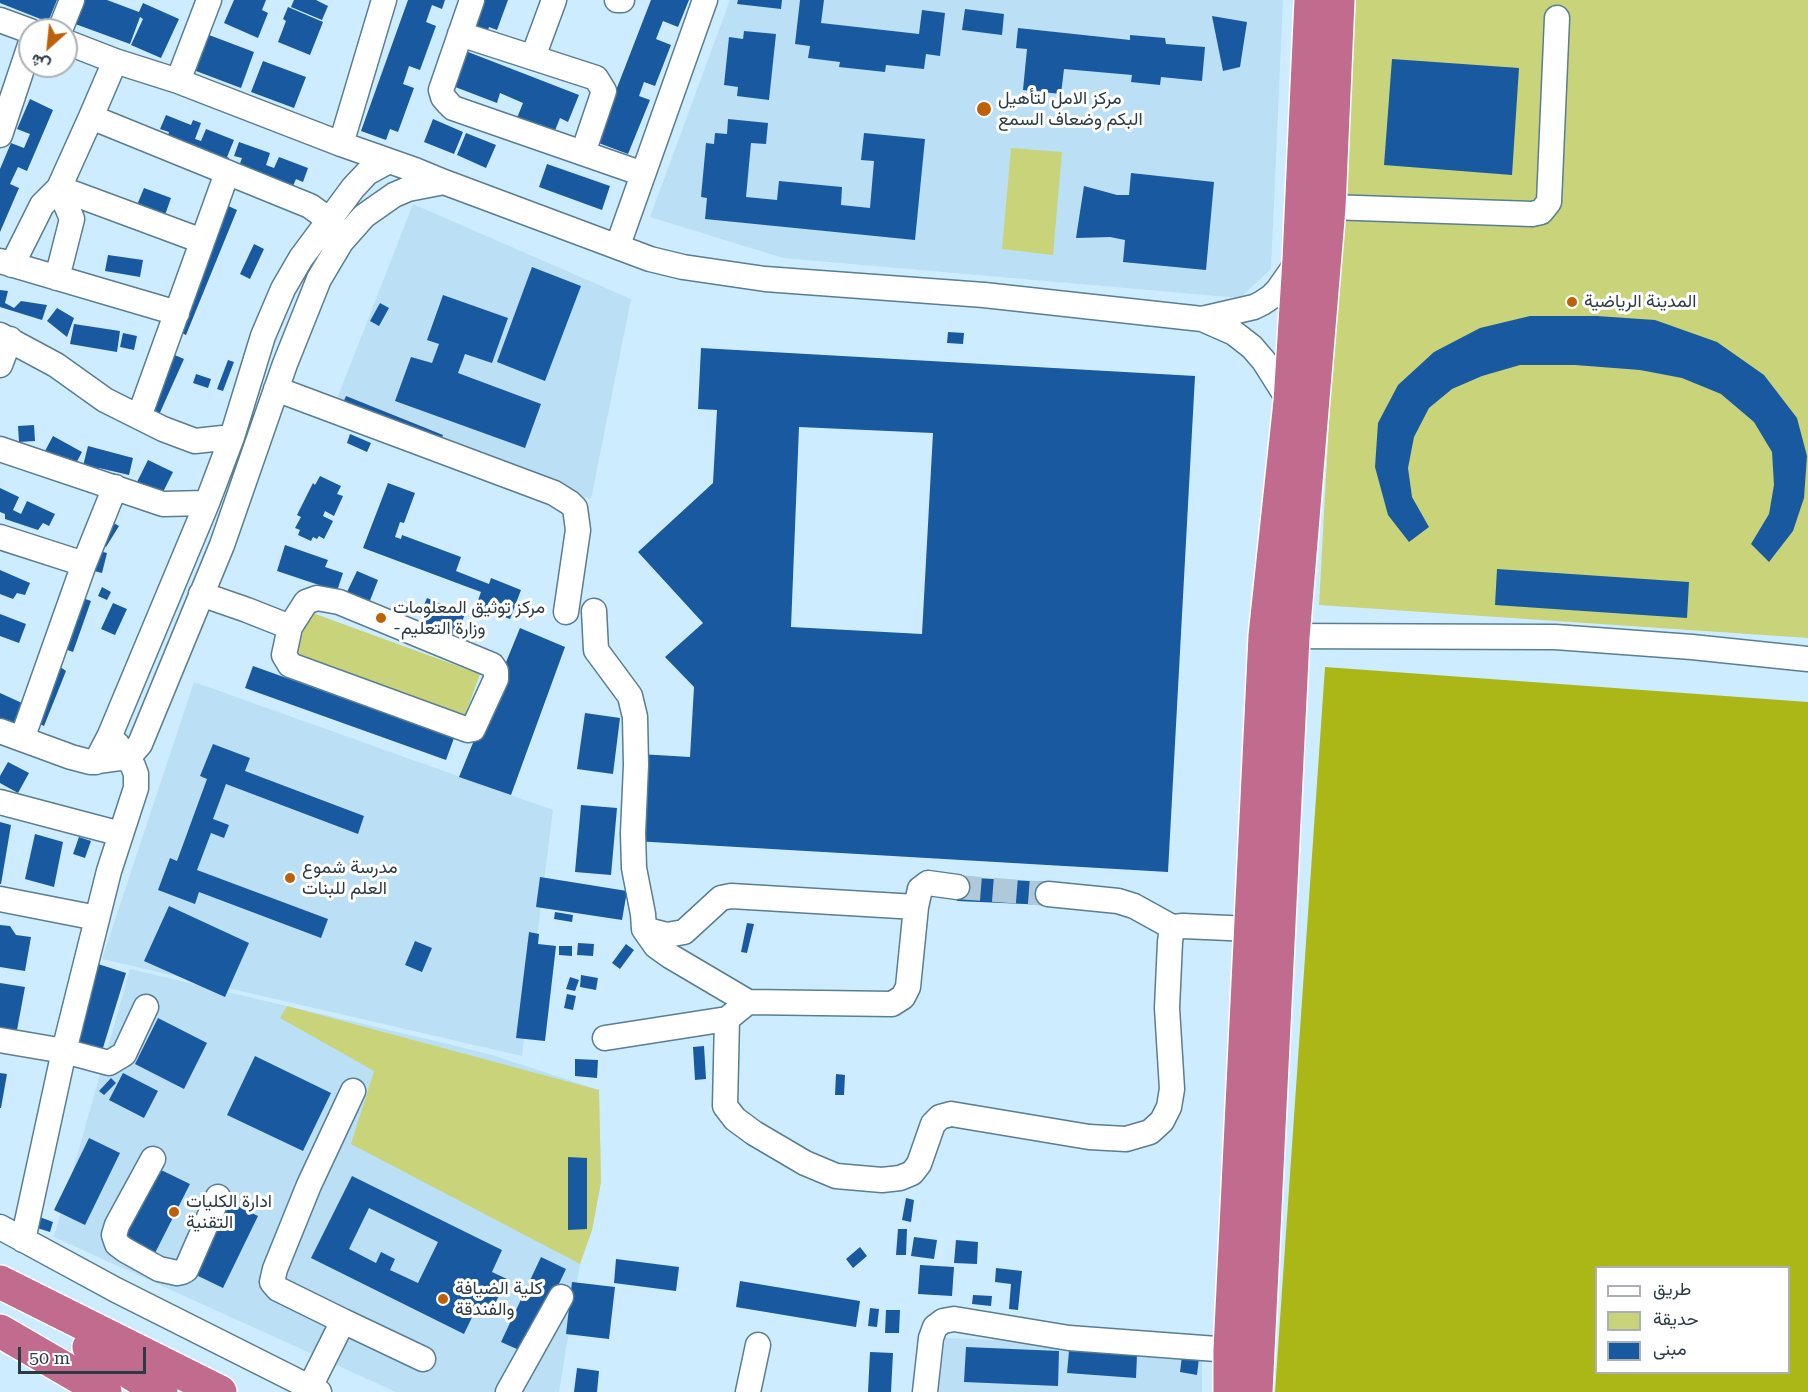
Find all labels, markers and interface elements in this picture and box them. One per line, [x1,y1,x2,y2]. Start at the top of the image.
north arrow [18,18,78,78]
text: ش [28,50,53,76]
place label: مركز الامل لتأهيل البكم وضعاف السمع [998,88,1143,130]
marker: مركز الامل لتأهيل البكم وضعاف السمع [975,100,993,118]
place label: المدينة الرياضية [1584,291,1696,313]
marker: المدينة الرياضية [1565,295,1579,309]
place label: مركز توثيق المعلومات -وزارة التعليم [393,597,545,640]
marker: مركز توثيق المعلومات -وزارة التعليم [374,611,388,625]
place label: مدرسة شموع العلم للبنات [302,857,398,900]
marker: مدرسة شموع العلم للبنات [283,871,297,885]
place label: ادارة الكليات التقنية [186,1191,272,1234]
marker: ادارة الكليات التقنية [167,1205,181,1219]
legend [1595,1266,1790,1374]
place label: كلية الضيافة والفندقة [455,1278,543,1320]
text: طريق [1653,1278,1691,1299]
marker: كلية الضيافة والفندقة [436,1292,450,1306]
text: حديقة [1653,1308,1699,1329]
scale bar [21,1335,148,1373]
text: مبنى [1653,1338,1687,1359]
text: 50 m [29,1347,70,1368]

